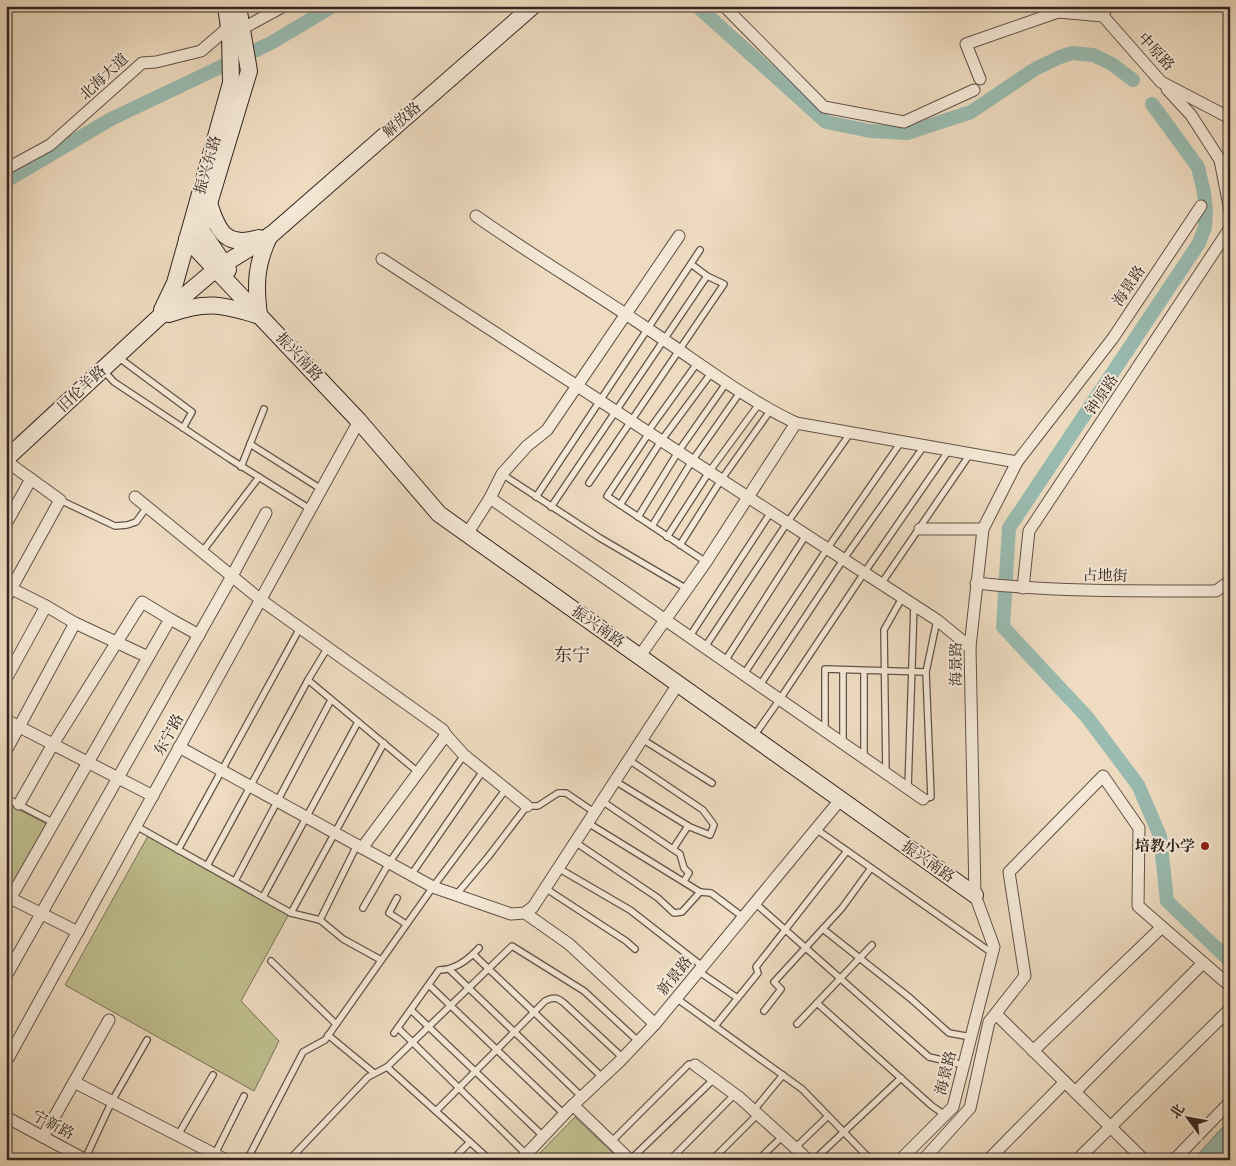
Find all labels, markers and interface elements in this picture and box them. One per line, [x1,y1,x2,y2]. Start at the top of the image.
street label: 中原路 [1134,29,1178,75]
street label: 北海大道 [76,50,132,104]
street label: 解放路 [379,98,425,142]
street label: 振兴东路 [191,134,225,196]
street label: 海景路 [1109,262,1149,310]
street label: 振兴南路 [272,329,326,385]
street label: 旧伦羊路 [54,362,110,416]
street label: 钟原路 [1082,371,1122,419]
street label: 占地街 [1082,566,1128,586]
street label: 振兴南路 [568,602,628,652]
street label: 海景路 [947,641,966,687]
district label: 东宁 [554,645,590,668]
street label: 东宁路 [150,711,188,759]
street label: 振兴南路 [898,837,958,887]
place label: 培教小学 [1135,837,1195,856]
marker: 培教小学 [1199,840,1211,852]
street label: 新景路 [653,953,697,999]
street label: 海景路 [931,1049,961,1097]
north arrow [1164,1094,1214,1144]
text: 北 [1166,1101,1189,1122]
street label: 宁新路 [29,1106,77,1144]

